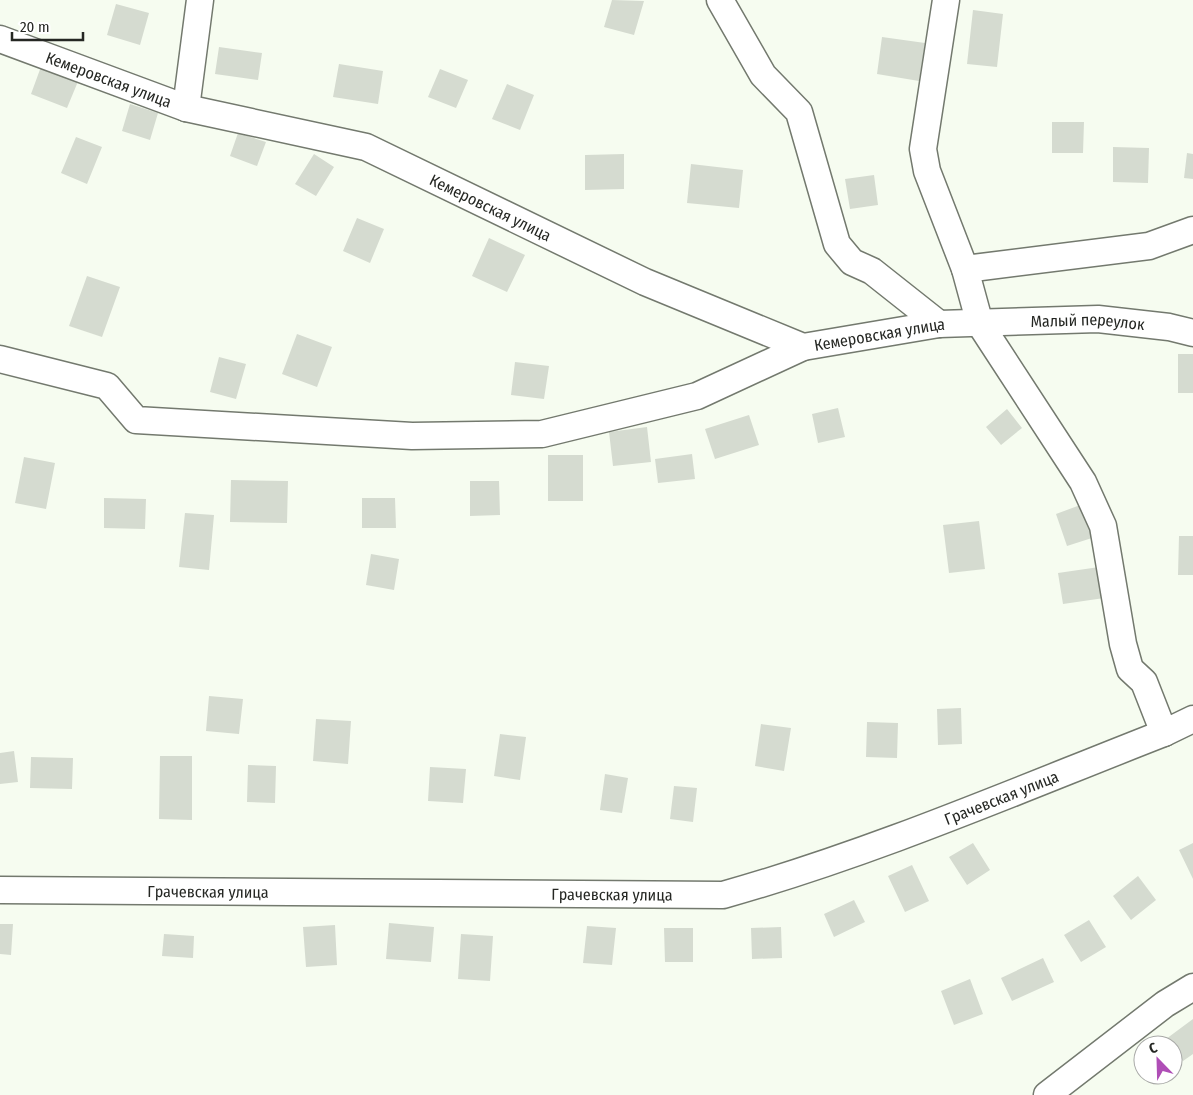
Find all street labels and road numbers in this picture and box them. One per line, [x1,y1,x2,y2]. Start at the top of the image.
street label: Кемеровская улица [43,47,174,111]
street label: Кемеровская улица [427,170,555,245]
street label: Малый переулок [1030,309,1146,334]
street label: Кемеровская улица [813,314,945,354]
street label: Грачевская улица [941,766,1061,829]
street label: Грачевская улица [147,882,269,901]
street label: Грачевская улица [551,884,673,904]

